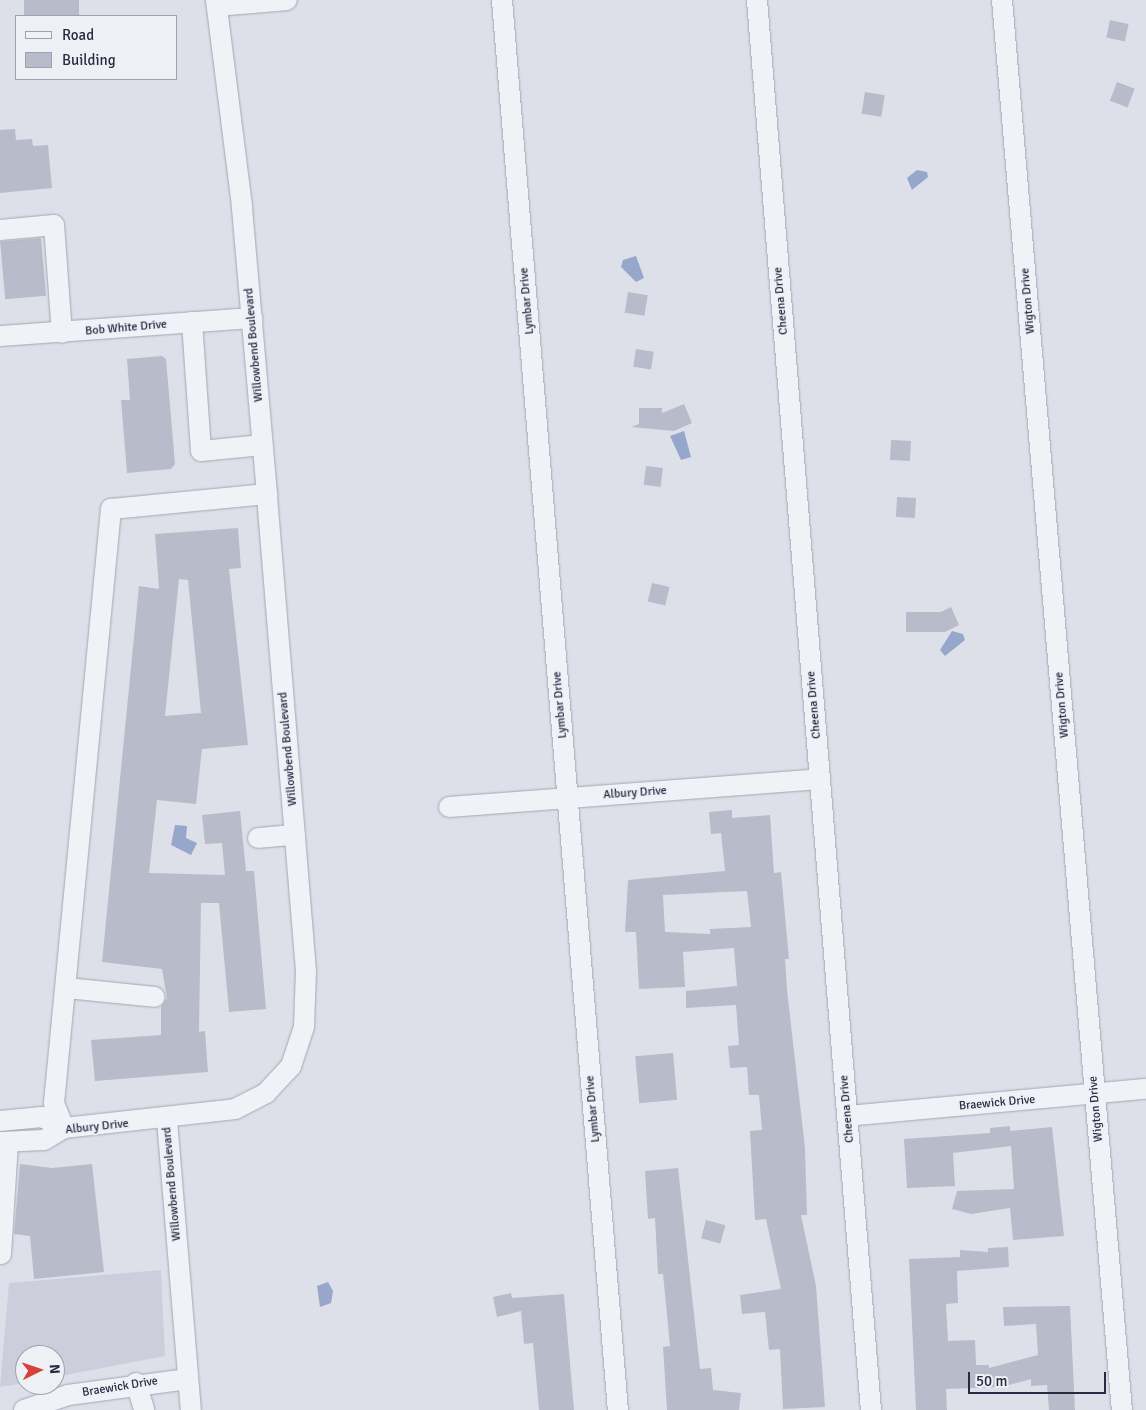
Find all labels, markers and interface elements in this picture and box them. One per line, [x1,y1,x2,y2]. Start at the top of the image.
legend [15,15,178,80]
text: Road [62,26,94,44]
text: Building [62,51,116,69]
street label: Lymbar Drive [517,267,537,335]
street label: Cheena Drive [771,267,791,335]
street label: Wigton Drive [1018,267,1038,335]
street label: Willowbend Boulevard [242,287,266,403]
street label: Bob White Drive [85,317,167,339]
street label: Lymbar Drive [550,671,570,739]
street label: Cheena Drive [804,671,824,739]
street label: Wigton Drive [1052,671,1072,739]
street label: Willowbend Boulevard [276,691,300,807]
street label: Albury Drive [603,784,667,802]
street label: Lymbar Drive [583,1075,603,1143]
street label: Cheena Drive [837,1075,857,1143]
street label: Wigton Drive [1086,1075,1106,1143]
street label: Braewick Drive [958,1092,1036,1114]
street label: Albury Drive [65,1117,129,1137]
street label: Willowbend Boulevard [160,1126,184,1242]
north arrow [15,1345,65,1395]
scale bar [971,1362,1108,1394]
text: N [46,1364,63,1374]
text: 50 m [976,1372,1007,1390]
street label: Braewick Drive [81,1374,159,1400]

